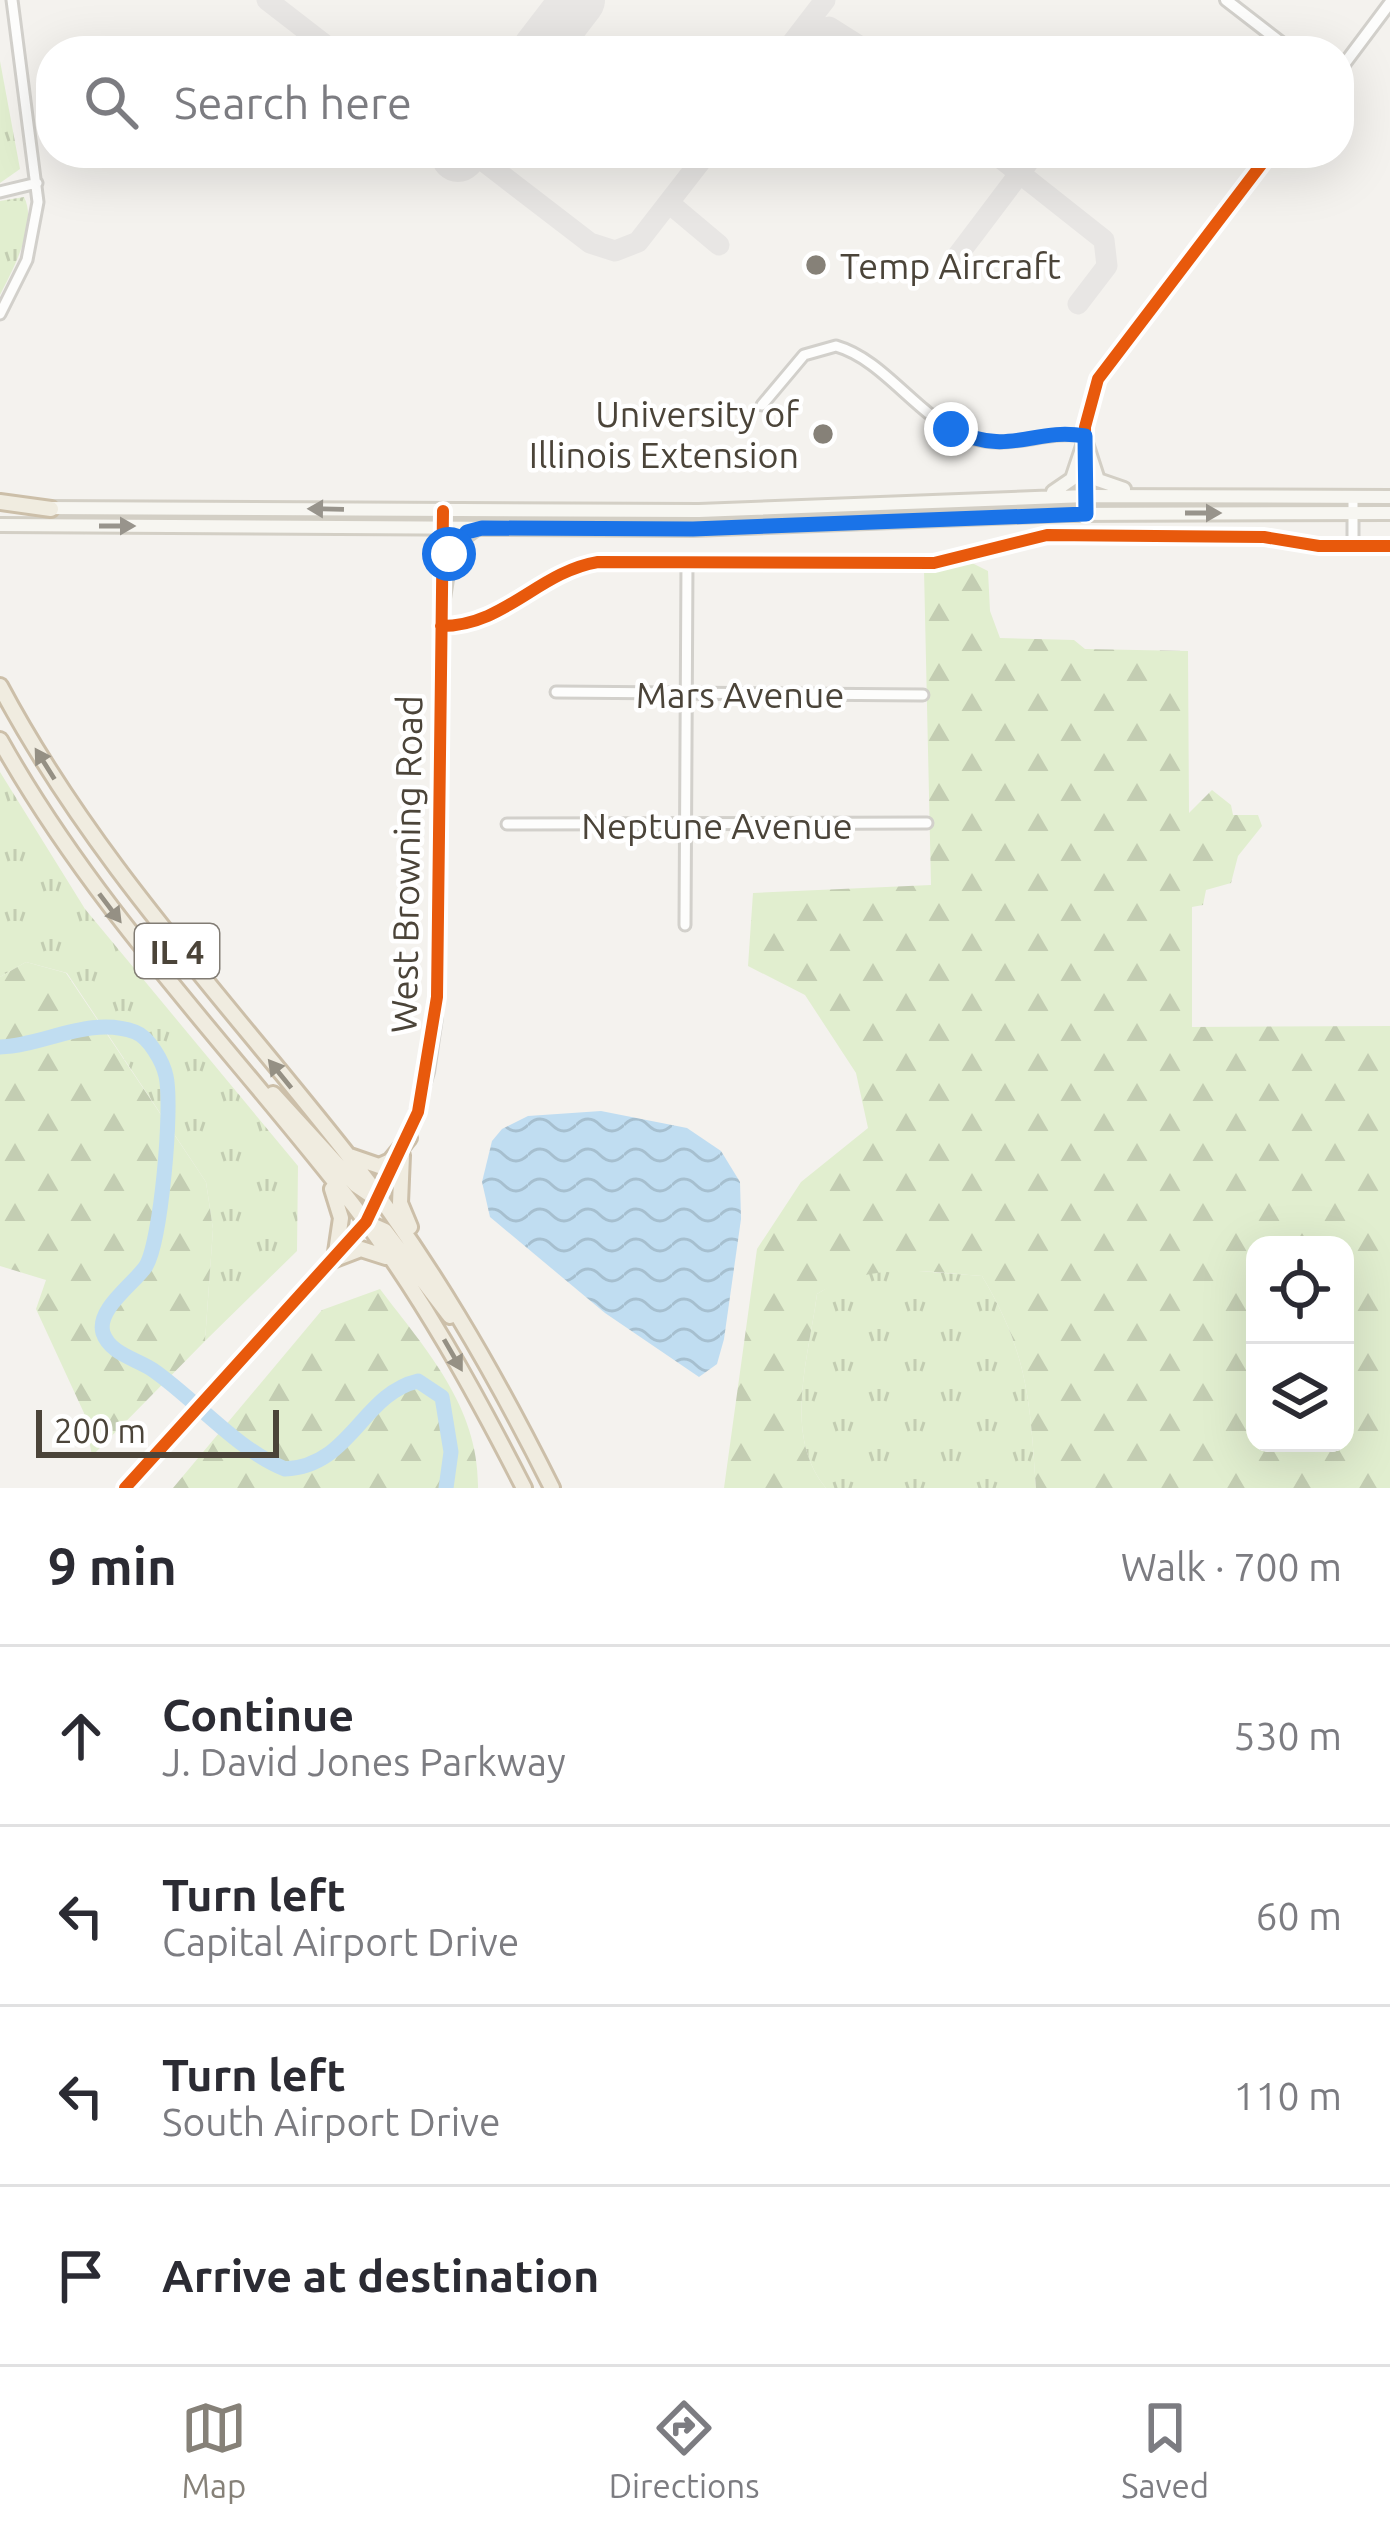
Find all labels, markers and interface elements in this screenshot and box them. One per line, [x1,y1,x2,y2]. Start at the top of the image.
search box [36,36,1354,168]
icon: search [78,69,144,135]
text: Search here [174,77,412,128]
place label: Temp Aircraft [840,245,1061,286]
marker: Temp Aircraft [803,252,829,278]
place label: University of Illinois Extension [529,393,799,475]
route end [924,402,978,456]
marker: University of Illinois Extension [810,421,836,447]
one-way arrow [306,500,344,519]
one-way arrow [1185,503,1223,522]
one-way arrow [99,516,137,536]
route start [422,527,476,581]
street label: Mars Avenue [636,674,844,715]
street label: West Browning Road [383,695,429,1033]
one-way arrow [34,748,56,781]
street label: Neptune Avenue [581,805,853,846]
one-way arrow [97,892,122,924]
road number: IL 4 [135,924,219,978]
one-way arrow [268,1059,294,1090]
map controls [1246,1236,1354,1452]
button: locate [1246,1236,1354,1344]
one-way arrow [441,1339,462,1372]
button: layers [1246,1344,1354,1452]
scale bar [36,1404,279,1457]
text: 200 m [54,1412,146,1449]
text: 9 min [48,1537,177,1595]
text: Walk · 700 m [1121,1545,1342,1588]
text: Continue [162,1689,354,1740]
icon: ahead [48,1703,114,1769]
text: 530 m [1233,1714,1342,1757]
text: J. David Jones Parkway [162,1740,566,1783]
text: Turn left [162,1869,346,1920]
icon: left [48,1883,114,1949]
text: 60 m [1255,1894,1342,1937]
text: Capital Airport Drive [162,1920,519,1963]
text: Turn left [162,2049,346,2100]
icon: left [48,2063,114,2129]
text: 110 m [1233,2074,1342,2117]
text: South Airport Drive [162,2100,501,2143]
icon: arrive [48,2243,114,2309]
text: Arrive at destination [162,2250,599,2301]
tab: Map [181,2395,247,2504]
tab: Directions [609,2395,759,2504]
tab: Saved [1121,2395,1209,2504]

